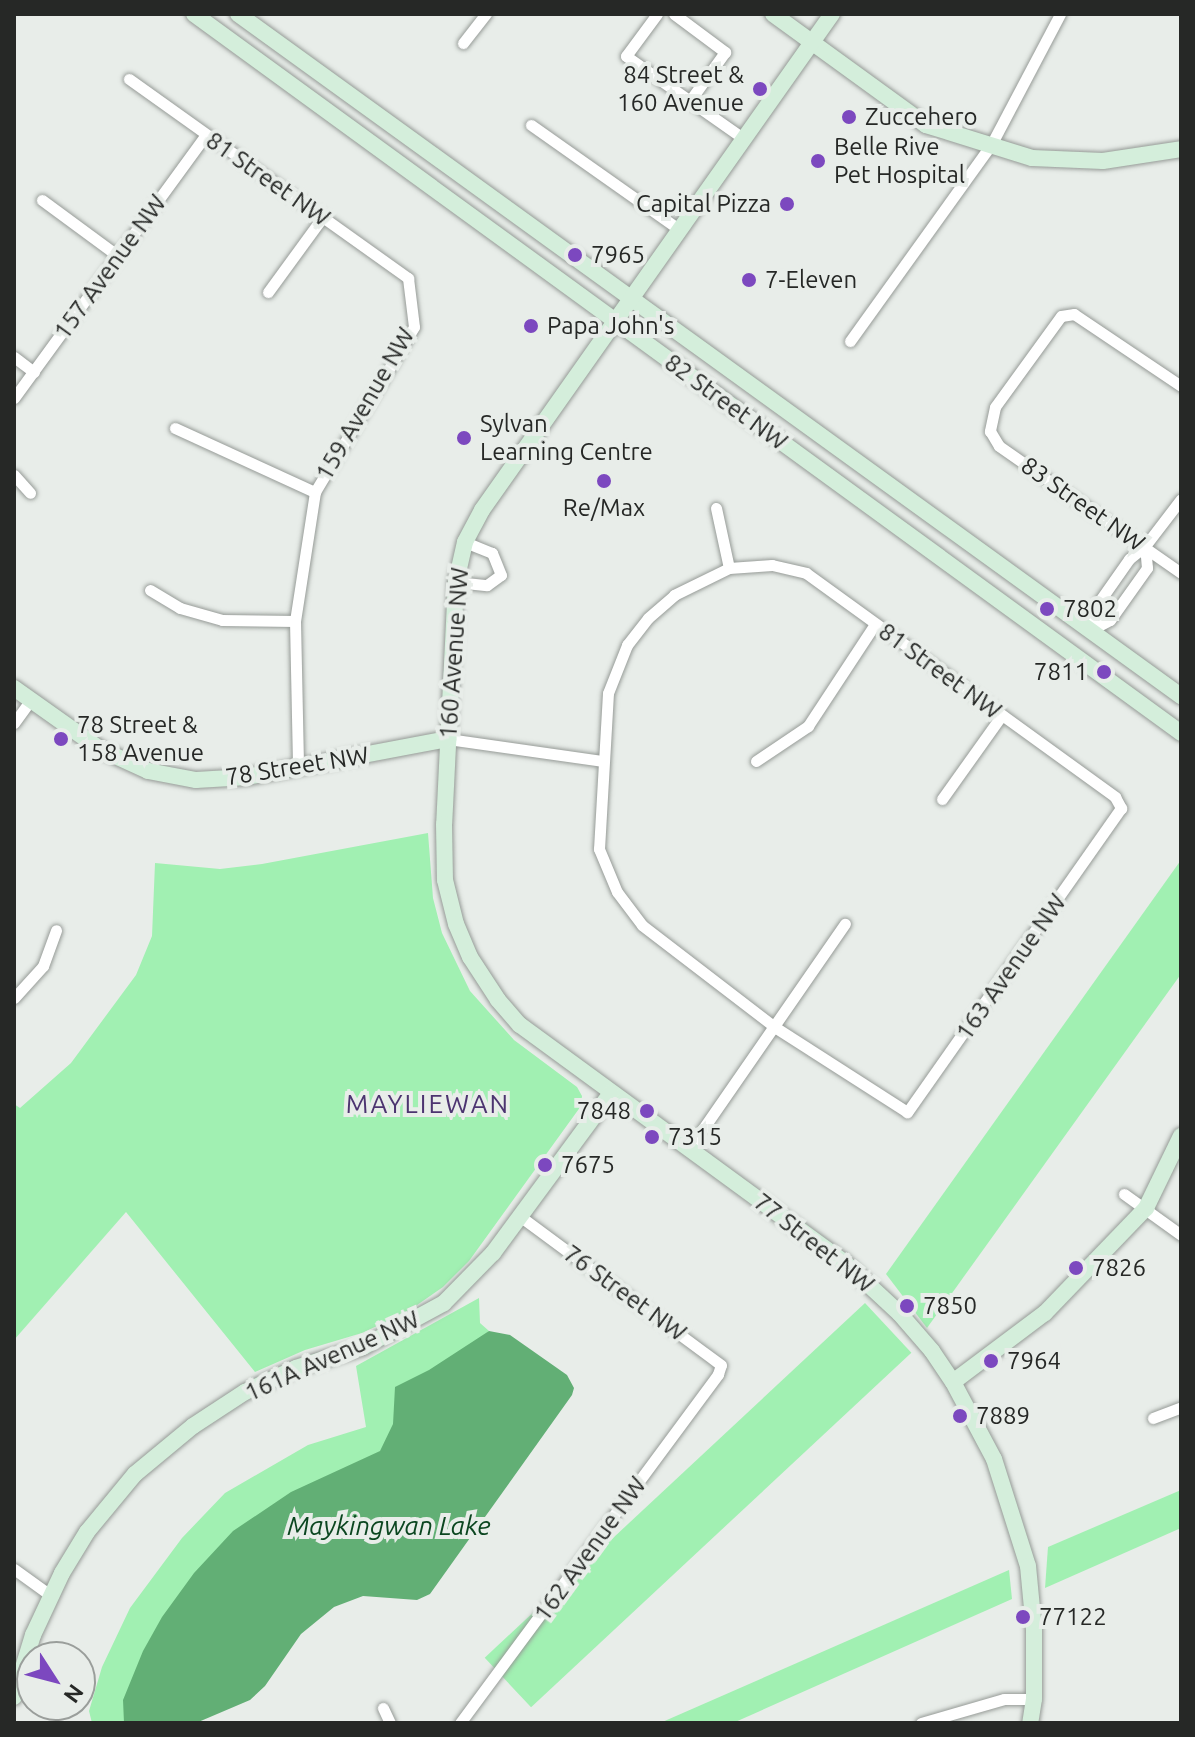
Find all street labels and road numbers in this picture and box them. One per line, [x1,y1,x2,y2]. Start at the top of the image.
street label: 81 Street NW [201,126,335,232]
street label: 157 Avenue NW [48,189,172,345]
street label: 159 Avenue NW [310,322,420,486]
street label: 82 Street NW [659,348,793,456]
street label: 83 Street NW [1016,451,1150,557]
street label: 160 Avenue NW [434,566,474,740]
street label: 81 Street NW [873,617,1007,725]
street label: 78 Street NW [223,740,371,792]
street label: 163 Avenue NW [950,888,1072,1046]
street label: 77 Street NW [748,1187,880,1299]
street label: 76 Street NW [558,1239,692,1347]
street label: 161A Avenue NW [241,1305,423,1407]
street label: 162 Avenue NW [528,1471,652,1627]

